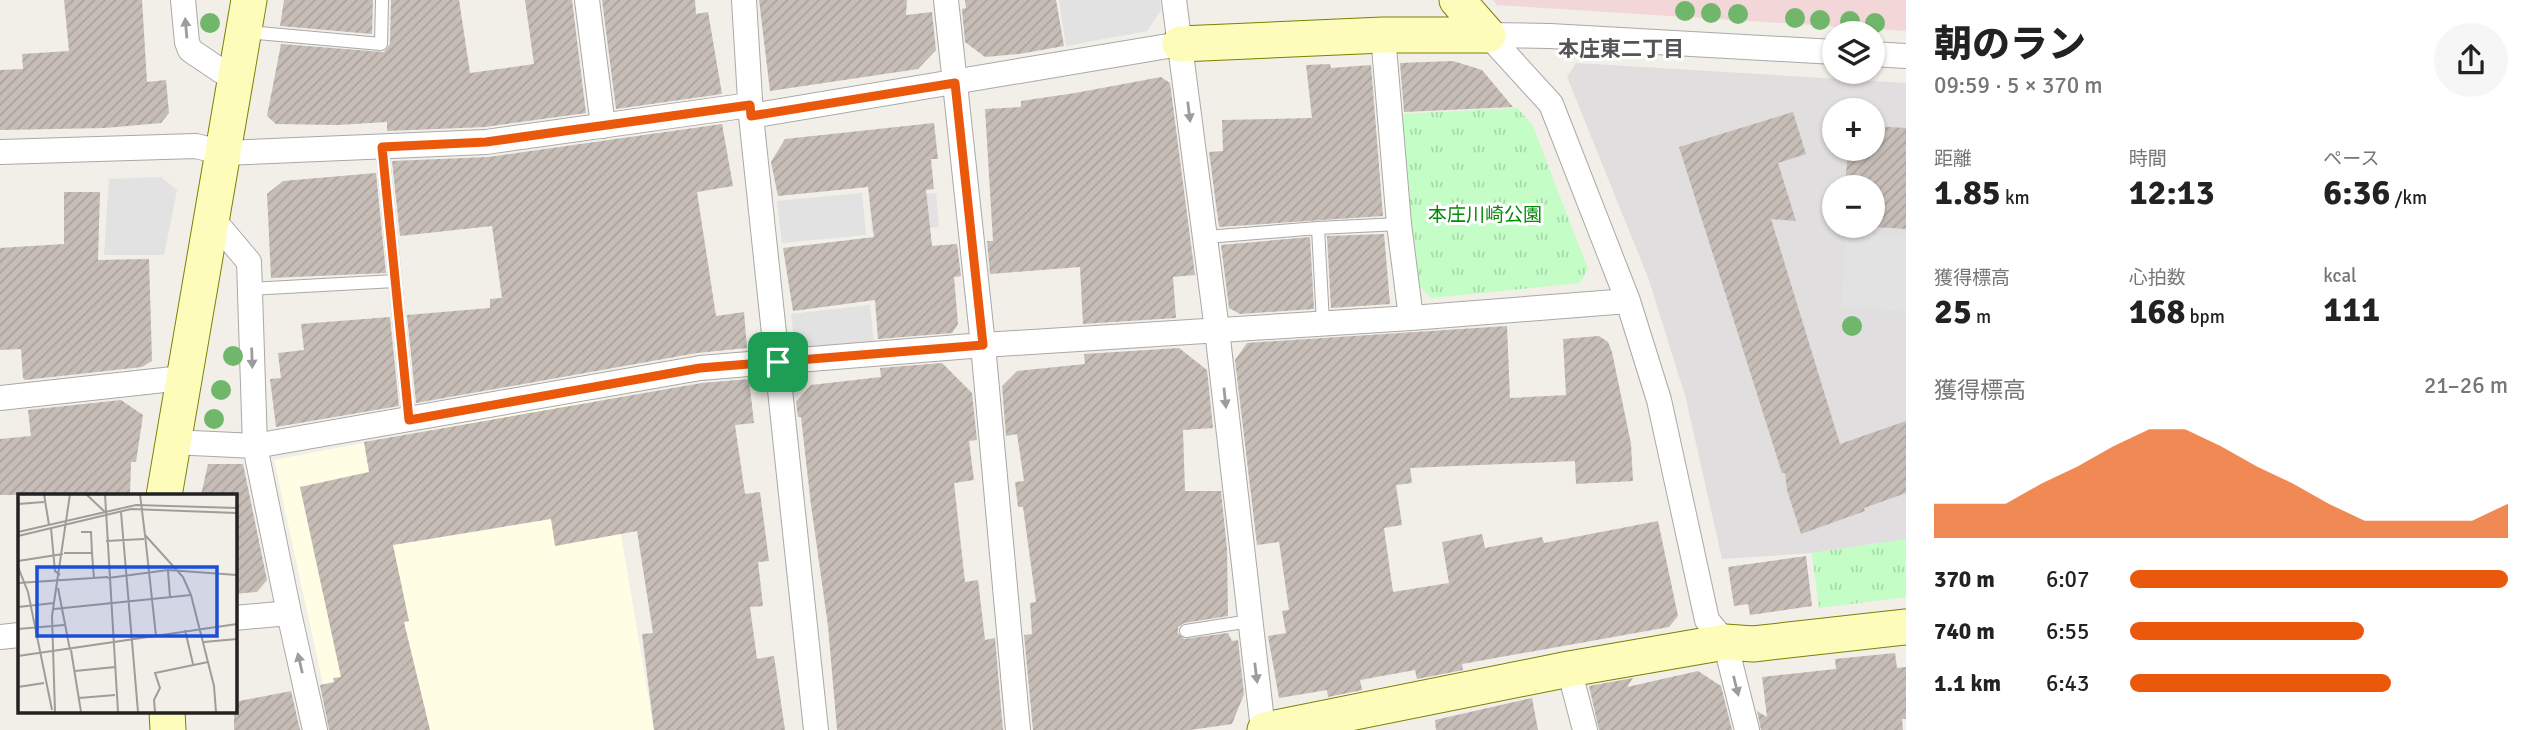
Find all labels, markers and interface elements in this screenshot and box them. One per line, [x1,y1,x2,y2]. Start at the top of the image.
one-way arrow [180,17,191,39]
map controls [1822,21,1885,238]
button: layers [1822,21,1885,84]
text: 朝のラン [1934,21,2086,68]
button: share [2434,23,2508,97]
district label: 本庄東二丁目 [1558,36,1684,62]
text: 09:59 · 5 × 370 m [1934,71,2103,100]
button: + [1822,98,1885,161]
one-way arrow [1184,101,1195,123]
text: 距離 [1934,147,1972,171]
text: 時間 [2129,147,2167,171]
text: ペース [2323,147,2379,171]
text: 1.85 [1934,171,2001,214]
text: 12:13 [2129,171,2215,214]
text: 6:36 [2323,171,2390,214]
button: − [1822,175,1885,238]
text: km [2001,186,2030,210]
text: /km [2390,186,2427,210]
park label: 本庄川崎公園 [1428,203,1542,227]
text: kcal [2323,264,2357,288]
text: 獲得標高 [1934,266,2010,290]
text: 心拍数 [2129,266,2186,290]
text: 111 [2323,288,2380,331]
text: 25 [1934,290,1972,333]
text: 168 [2129,290,2185,333]
text: m [1972,305,1991,329]
text: bpm [2185,305,2225,329]
pin [748,332,808,392]
icon: arrive [759,343,797,381]
one-way arrow [247,347,258,369]
text: 21–26 m [2424,371,2508,400]
text: 獲得標高 [1934,376,2026,405]
one-way arrow [1220,387,1231,409]
inset map [18,494,236,712]
text: 370 m [1934,565,1995,594]
text: 6:07 [2046,565,2089,594]
text: 740 m [1934,617,1995,646]
text: 6:55 [2046,617,2089,646]
one-way arrow [294,652,305,674]
one-way arrow [1251,662,1262,684]
text: 1.1 km [1934,669,2001,698]
text: 6:43 [2046,669,2089,698]
one-way arrow [1731,675,1742,697]

